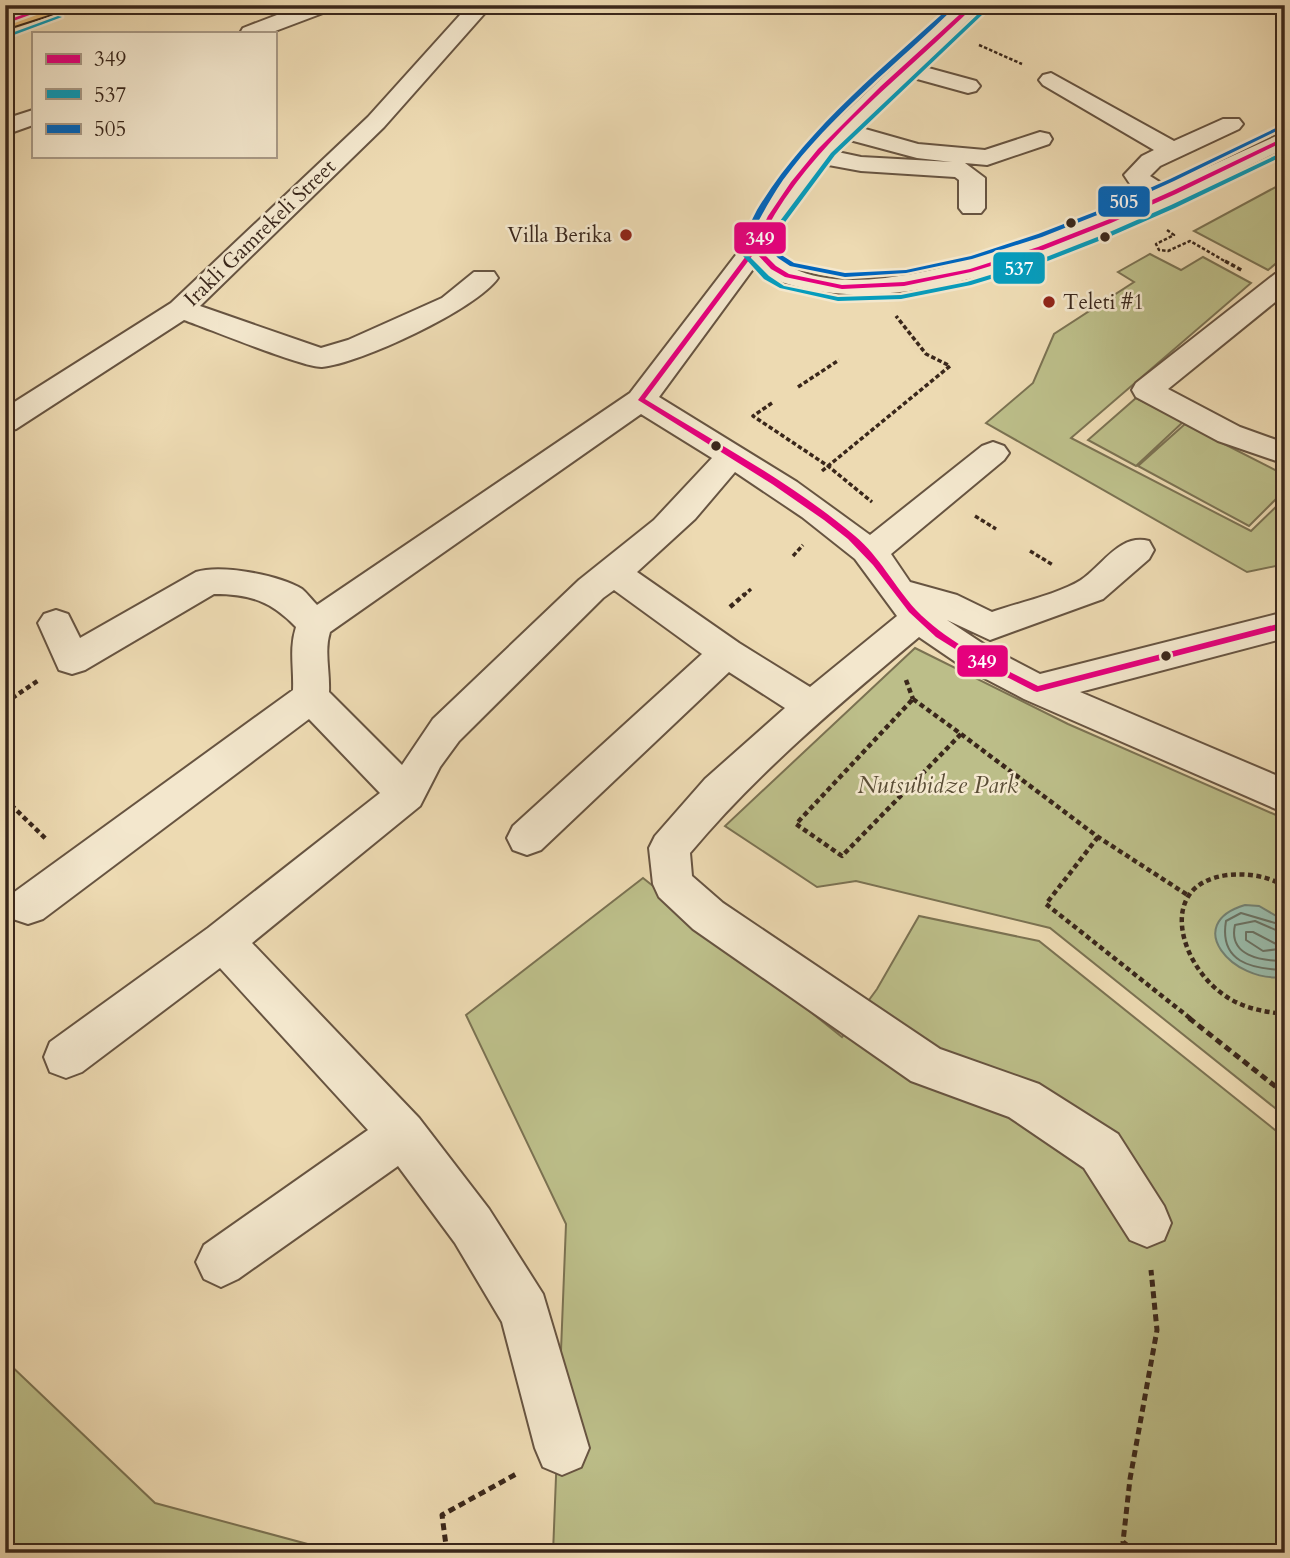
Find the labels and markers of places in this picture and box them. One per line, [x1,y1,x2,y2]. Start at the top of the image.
unlabelled marker [1064,216,1078,230]
place label: Villa Berika [508,221,612,250]
marker: Villa Berika [618,227,634,243]
unlabelled marker [1098,230,1112,244]
place label: Teleti #1 [1063,288,1144,317]
marker: Teleti #1 [1041,294,1057,310]
unlabelled marker [709,439,723,453]
unlabelled marker [1159,649,1173,663]

